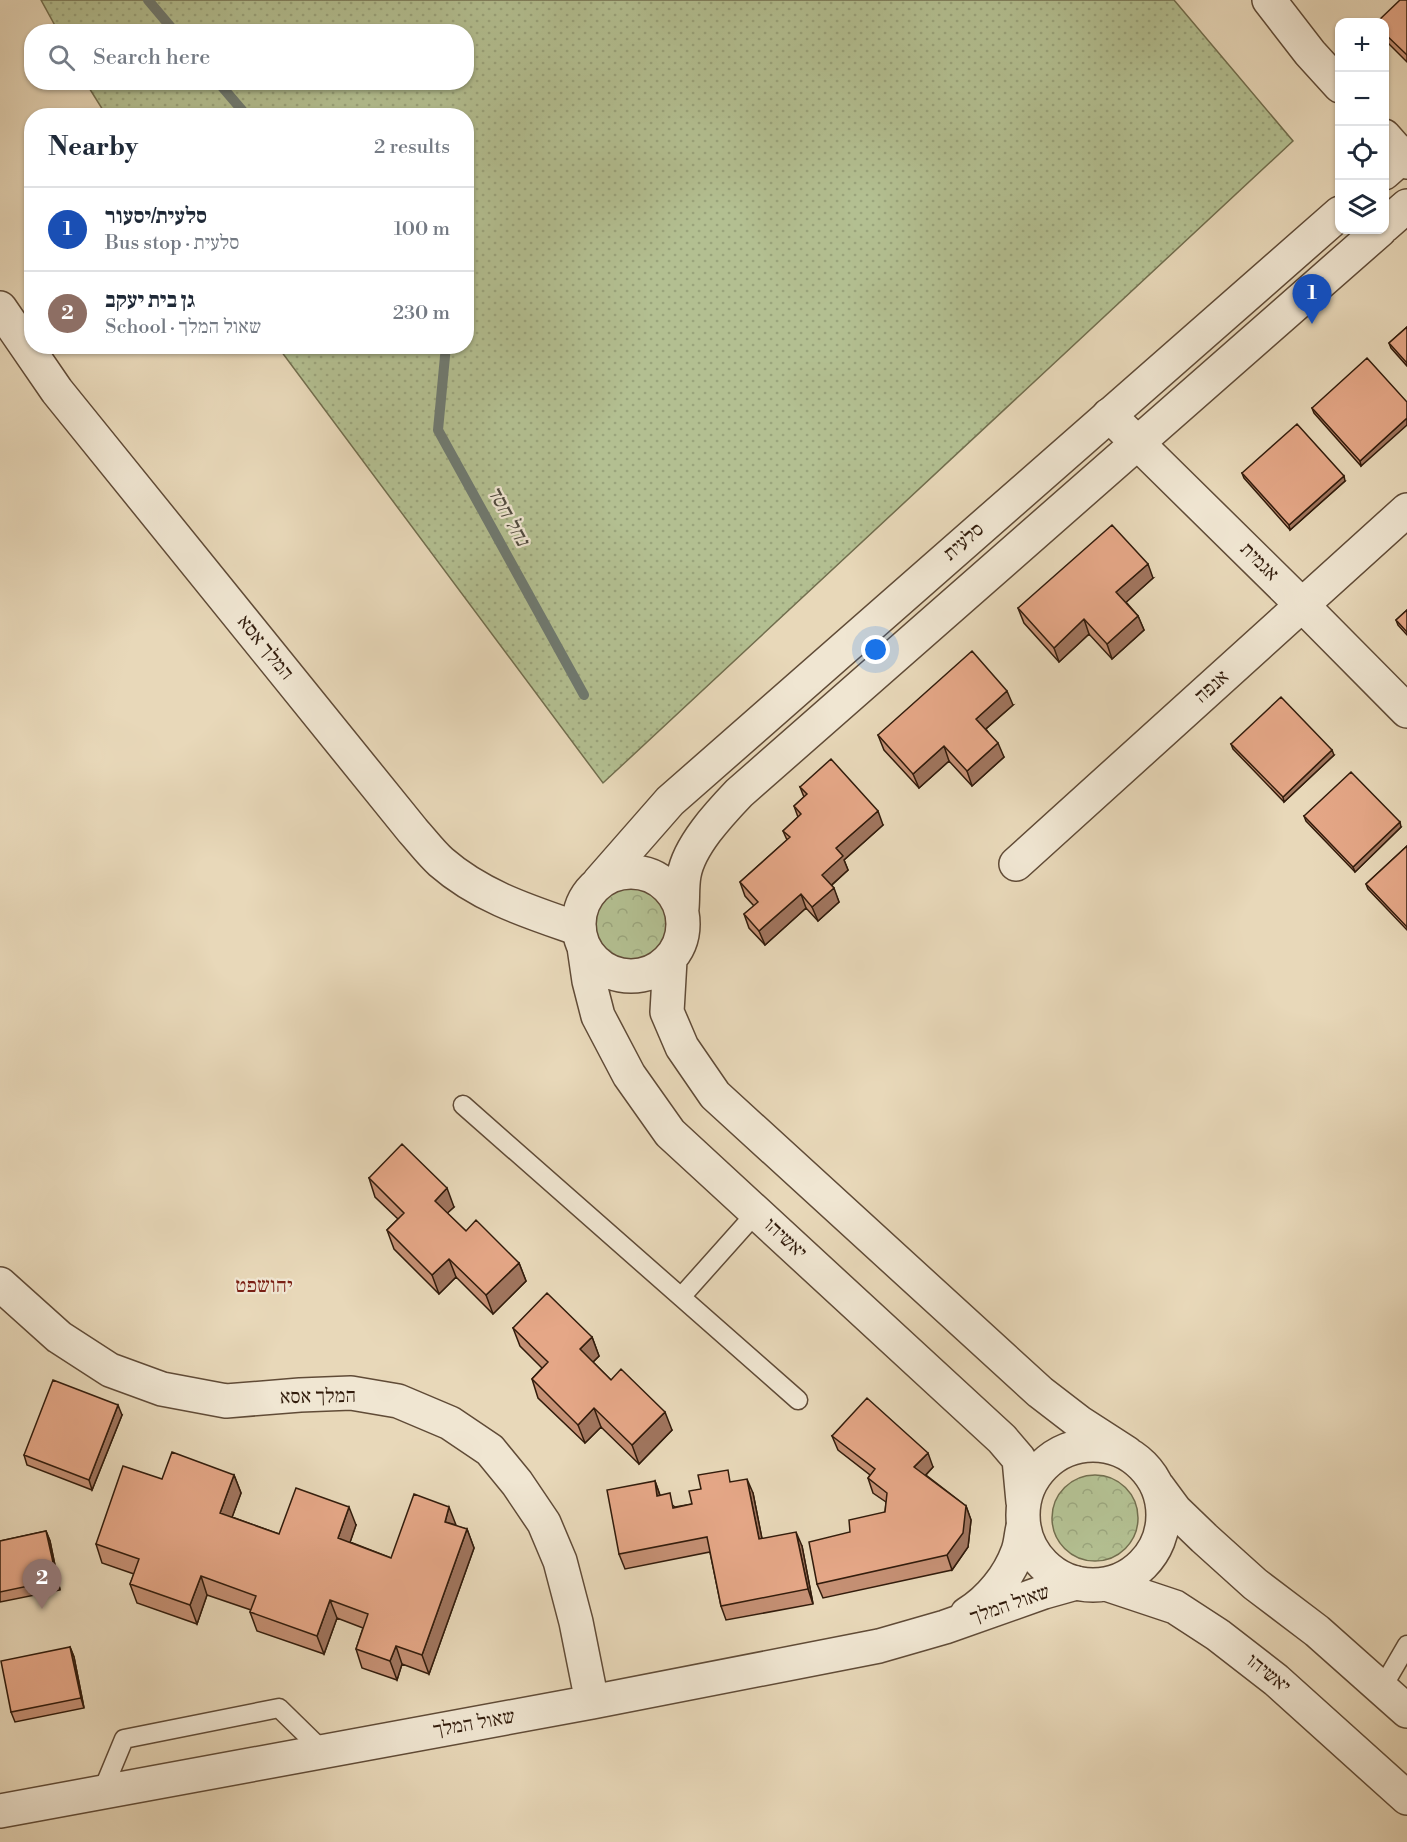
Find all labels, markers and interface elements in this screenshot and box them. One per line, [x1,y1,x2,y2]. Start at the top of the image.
map controls [1335,18,1389,234]
button: + [1335,18,1389,72]
search box [24,24,474,90]
icon: search [45,41,78,74]
text: Search here [93,44,210,71]
button: − [1335,72,1389,126]
button: locate [1335,126,1389,180]
text: Nearby [48,131,138,163]
text: 2 results [374,135,450,160]
button: layers [1335,180,1389,234]
text: סלעית/יסעור [105,203,207,230]
text: 1 [63,217,72,242]
text: 100 m [394,217,450,242]
text: Bus stop · סלעית [105,231,239,256]
pin: 1 [1292,274,1332,324]
text: גן בית יעקב [105,287,195,314]
text: 2 [61,301,74,326]
text: 230 m [393,301,450,326]
text: School · שאול המלך [105,315,261,340]
water label: נחל חסד [481,481,536,552]
street label: סלעית [938,517,990,567]
street label: אגמית [1234,537,1284,587]
street label: המלך אסא [231,611,299,685]
your location [861,635,890,664]
street label: אנפה [1190,665,1234,709]
street label: יאשיהו [758,1213,812,1265]
district label: יהושפט [235,1273,293,1299]
street label: המלך אסא [280,1384,356,1410]
pin: 2 [22,1560,62,1609]
street label: שאול המלך [967,1580,1053,1630]
street label: יאשיהו [1241,1649,1295,1699]
street label: שאול המלך [431,1704,517,1744]

